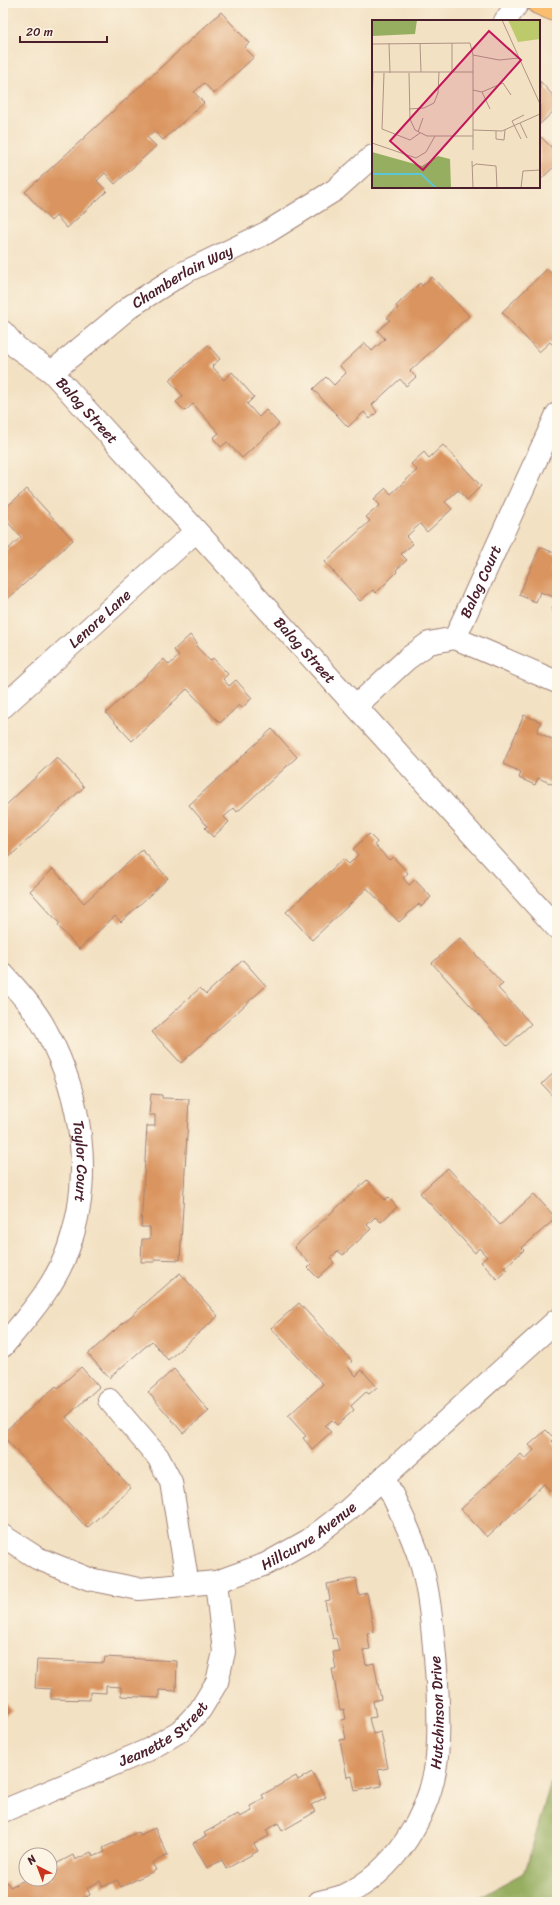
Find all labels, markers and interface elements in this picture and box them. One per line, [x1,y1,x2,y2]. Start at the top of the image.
scale bar [20,18,107,44]
inset map [372,20,540,188]
text: 20 m [26,21,53,43]
street label: Chamberlain Way [126,238,238,315]
street label: Balog Street [49,371,125,450]
street label: Balog Court [453,540,509,622]
street label: Lenore Lane [62,583,138,655]
street label: Balog Street [267,611,343,690]
street label: Taylor Court [65,1118,95,1204]
street label: Hillcurve Avenue [256,1495,363,1578]
street label: Hutchinson Drive [422,1655,451,1771]
street label: Jeanette Street [114,1696,216,1774]
north arrow [18,1847,58,1887]
text: N [22,1850,41,1870]

